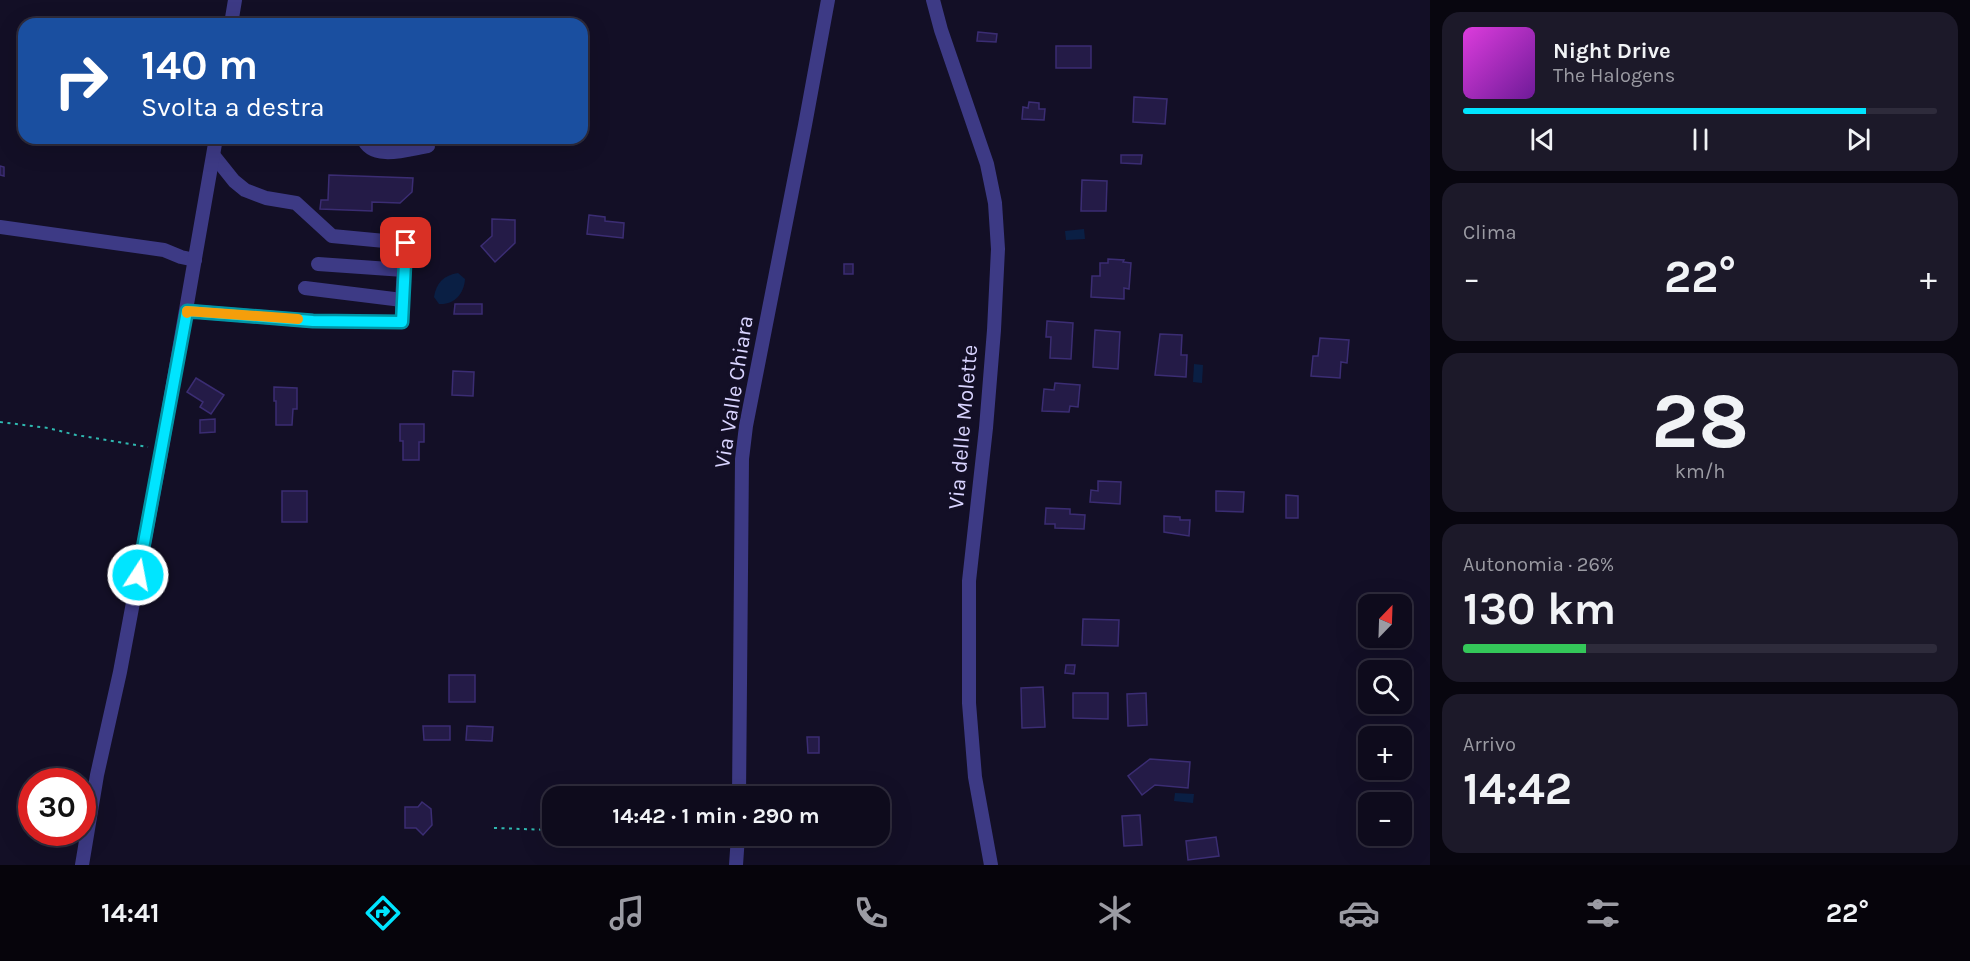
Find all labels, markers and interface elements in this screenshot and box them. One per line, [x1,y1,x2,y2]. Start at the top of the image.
text: Night Drive [1553,38,1671,64]
text: 140 m [141,40,258,90]
icon: right [42,42,120,120]
text: The Halogens [1553,64,1675,87]
text: Svolta a destra [141,91,325,123]
icon: previous [1526,123,1559,156]
icon: pause [1684,123,1717,156]
icon: next [1842,123,1875,156]
pin [380,217,431,268]
text: Clima [1463,221,1517,244]
icon: arrive [389,226,422,259]
text: 22° [1664,251,1736,303]
text: − [1463,259,1480,297]
text: + [1920,259,1937,297]
street label: Via Valle Chiara [709,314,759,470]
street label: Via delle Molette [943,343,983,511]
text: 28 [1651,375,1749,467]
text: km/h [1675,460,1725,483]
position arrow [106,543,170,607]
text: Autonomia · 26% [1463,553,1614,576]
text: 130 km [1463,583,1616,635]
north arrow [1358,594,1412,648]
map controls [1358,594,1412,846]
button: search [1358,660,1412,714]
button: + [1358,726,1412,780]
text: Arrivo [1463,733,1516,756]
text: 14:42 [1463,763,1572,815]
speed limit sign: 30 [18,768,96,846]
button: − [1358,792,1412,846]
text: 14:42 · 1 min · 290 m [612,803,820,829]
icon: directions [362,892,404,934]
icon: music [606,892,648,934]
icon: phone [850,892,892,934]
icon: climate [1094,892,1136,934]
icon: car [1338,892,1380,934]
icon: filters [1582,892,1624,934]
text: 14:41 [101,897,160,929]
text: 22° [1826,897,1869,929]

